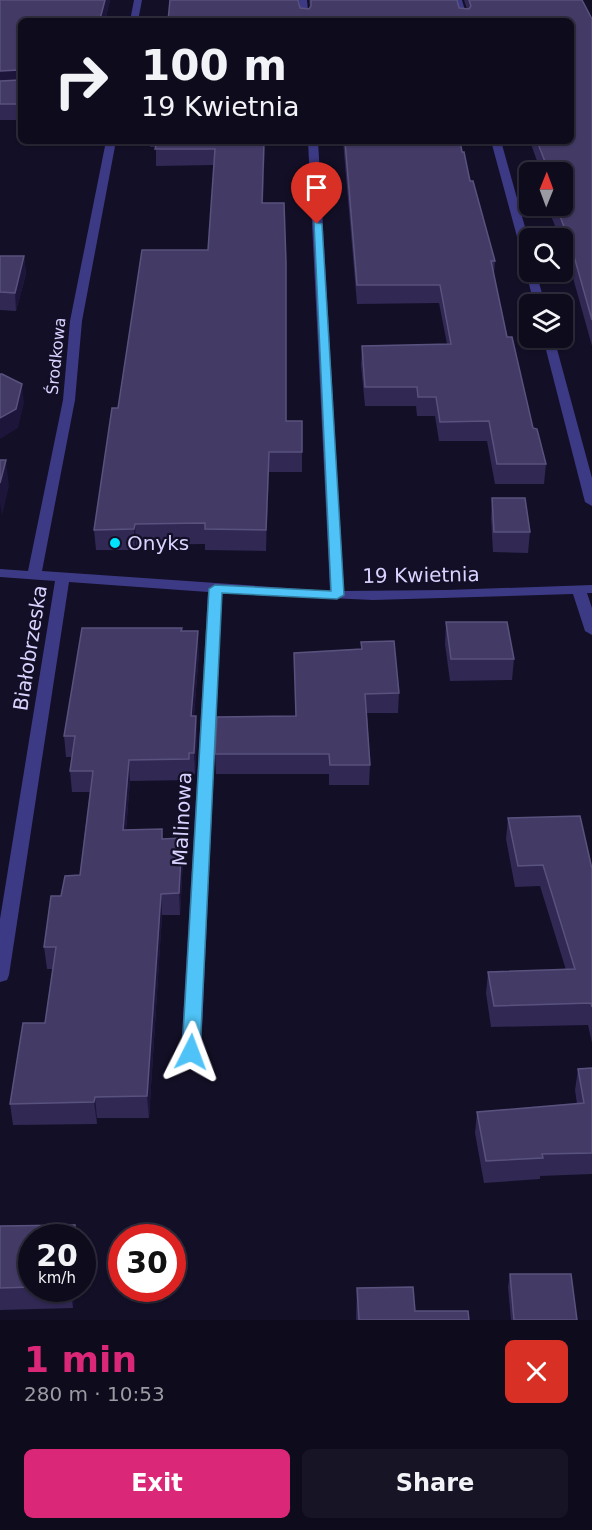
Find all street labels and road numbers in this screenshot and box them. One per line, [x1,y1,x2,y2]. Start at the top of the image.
street label: Środkowa [42,316,70,396]
street label: 19 Kwietnia [362,562,480,588]
street label: Białobrzeska [8,583,52,713]
street label: Malinowa [168,771,196,867]

